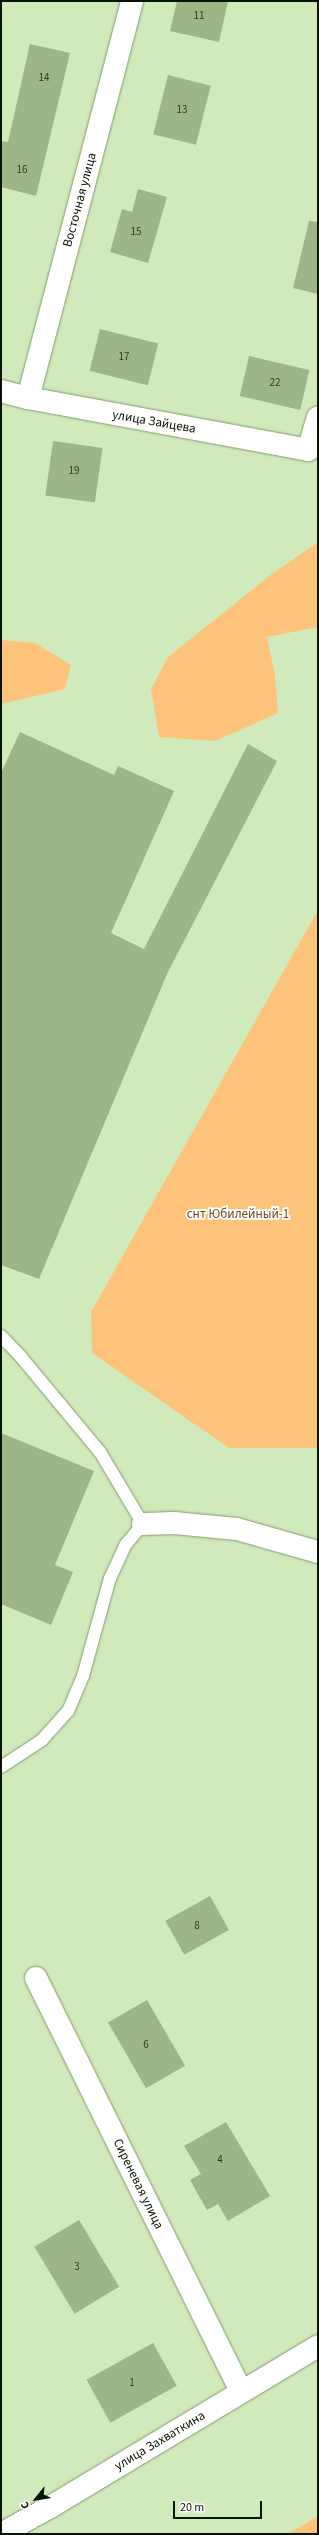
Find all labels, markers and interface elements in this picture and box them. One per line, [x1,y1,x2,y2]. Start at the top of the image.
house number: 11 [194,9,204,23]
house number: 14 [39,71,49,85]
house number: 13 [177,103,187,117]
street label: Восточная улица [60,151,100,249]
house number: 16 [17,163,27,177]
house number: 15 [131,225,141,239]
house number: 17 [119,350,129,364]
house number: 22 [270,376,280,390]
street label: улица Зайцева [111,407,197,437]
house number: 19 [69,464,79,478]
park label: снт Юбилейный-1 [187,1206,289,1222]
house number: 8 [194,1919,200,1933]
house number: 6 [143,2038,149,2052]
street label: Сиреневая улица [109,2136,167,2232]
house number: 4 [217,2153,223,2167]
house number: 3 [74,2260,80,2274]
house number: 1 [129,2376,135,2390]
street label: улица Захваткина [112,2408,208,2474]
north arrow [16,2479,56,2519]
scale bar [175,2493,264,2519]
text: С [17,2499,33,2512]
text: 20 m [180,2499,204,2516]

